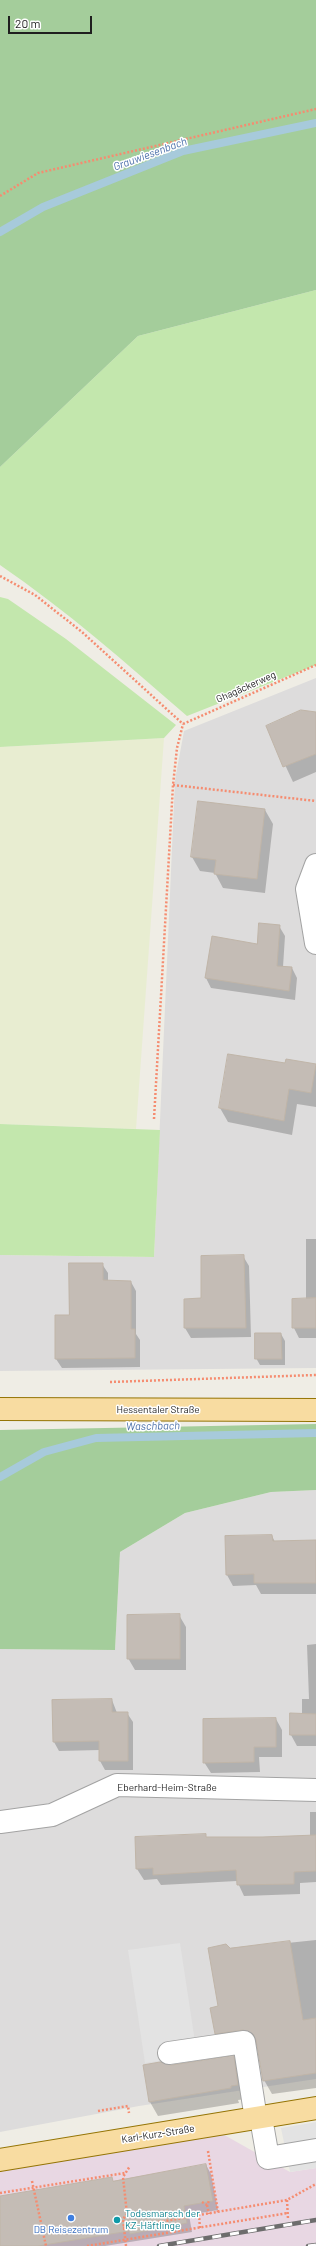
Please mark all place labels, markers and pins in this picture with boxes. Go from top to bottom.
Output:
place label: Todesmarsch der KZ-Häftlinge [125,2208,200,2232]
marker: DB Reisezentrum [66,2213,76,2223]
marker: Todesmarsch der KZ-Häftlinge [112,2215,122,2225]
place label: DB Reisezentrum [34,2224,108,2236]

